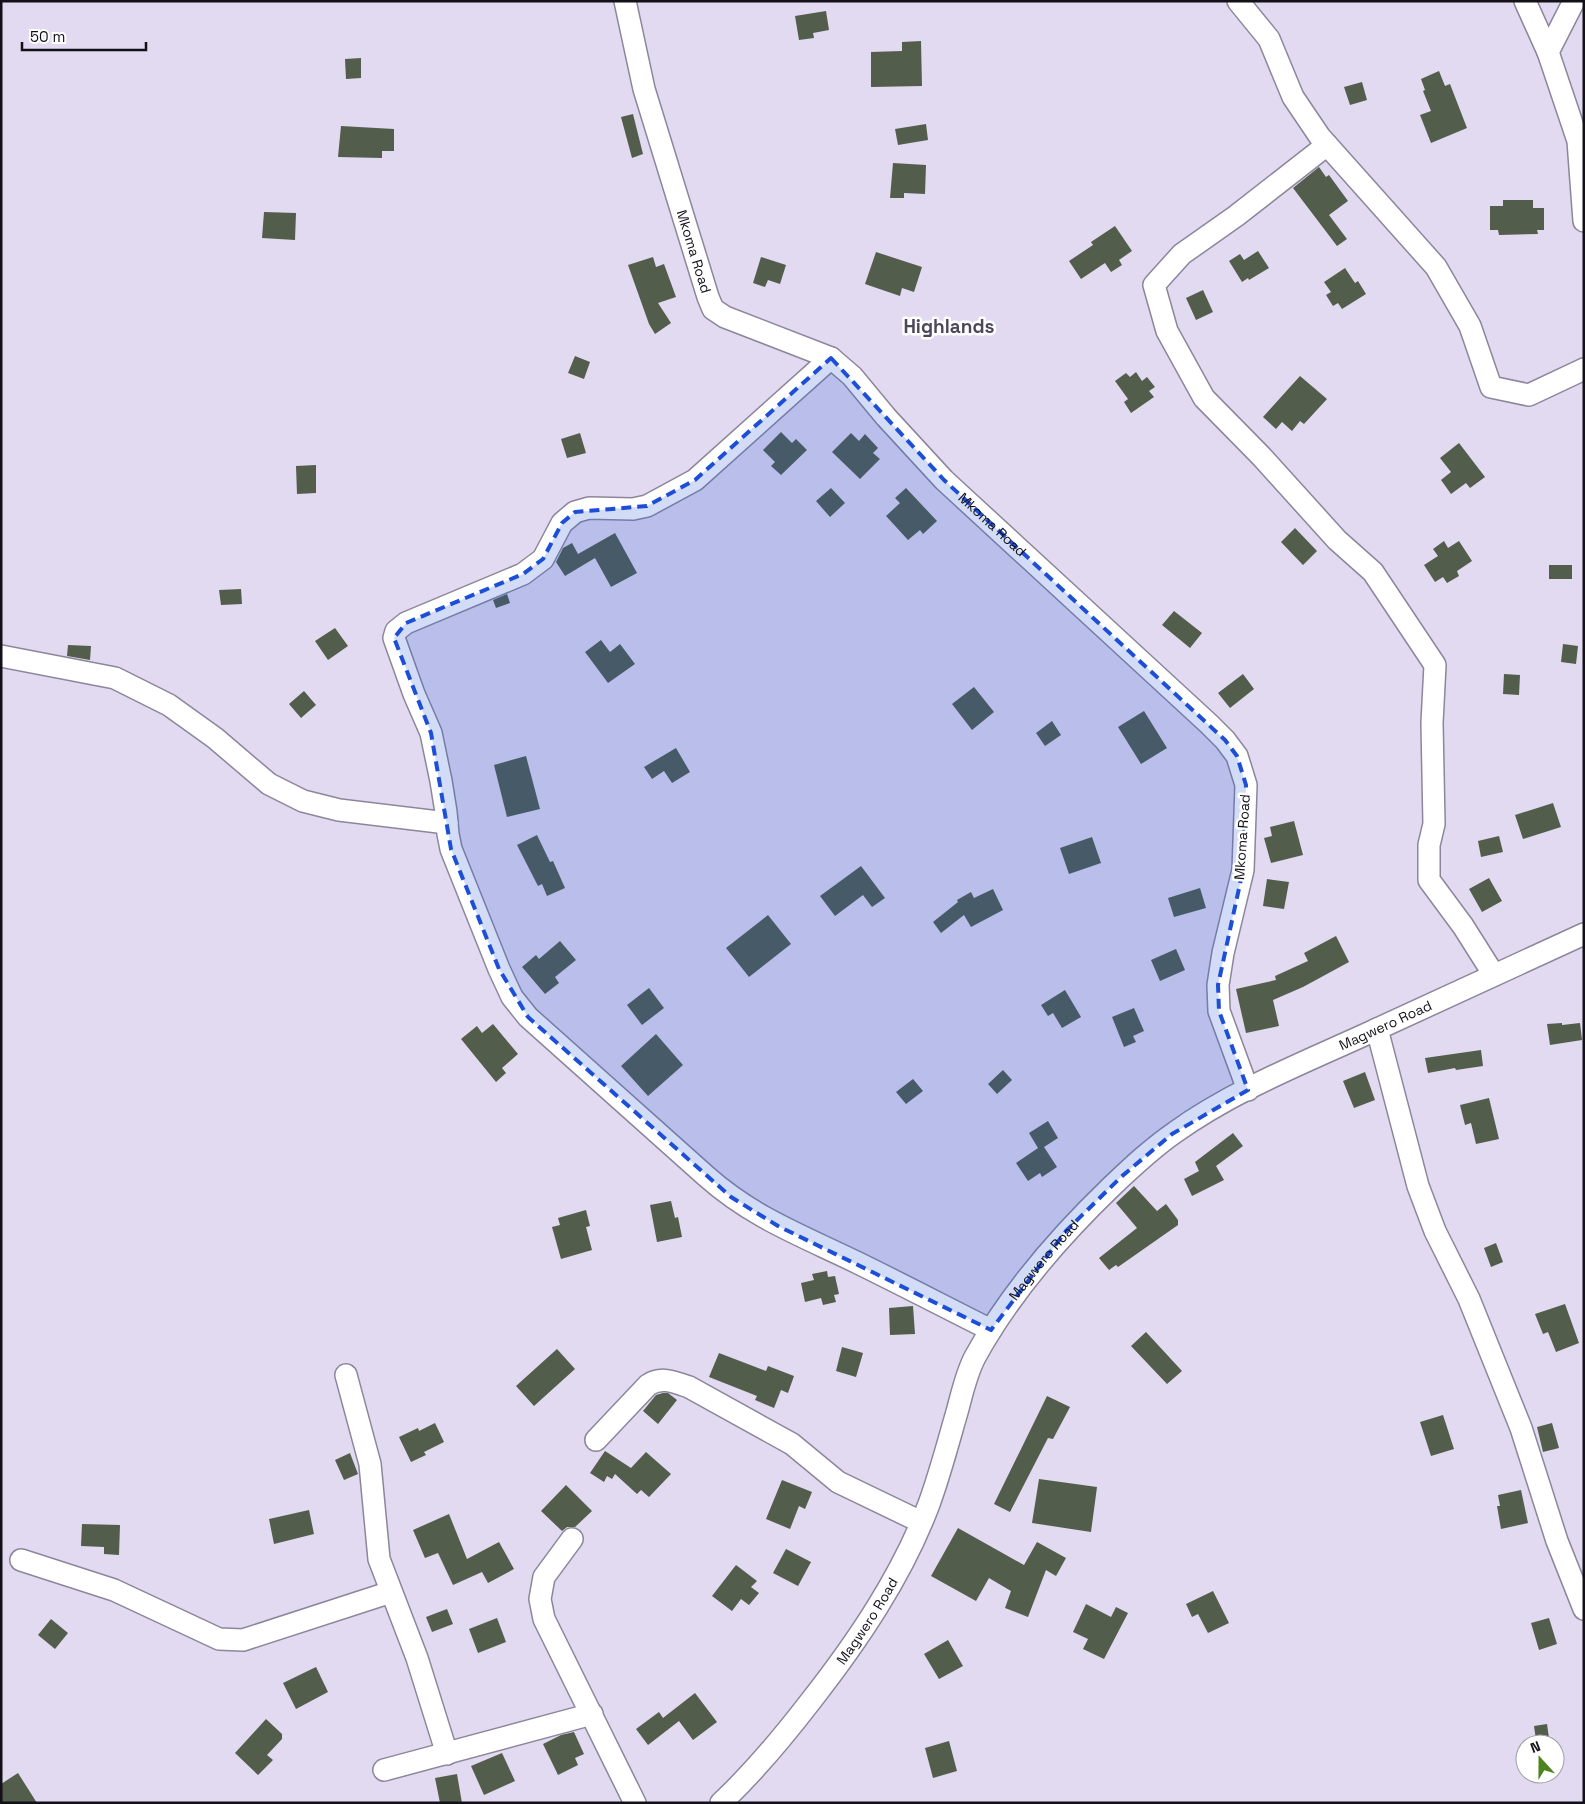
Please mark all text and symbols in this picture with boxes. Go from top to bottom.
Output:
scale bar [22,20,146,52]
text: 50 m [30,27,65,46]
street label: Mkoma Road [673,208,715,295]
district label: Highlands [903,314,995,339]
street label: Mkoma Road [955,489,1030,560]
street label: Mkoma Road [1230,793,1254,881]
street label: Magwero Road [1336,996,1435,1054]
street label: Magwero Road [1005,1216,1083,1304]
street label: Magwero Road [832,1574,902,1668]
north arrow [1515,1734,1565,1784]
text: N [1528,1737,1543,1757]

